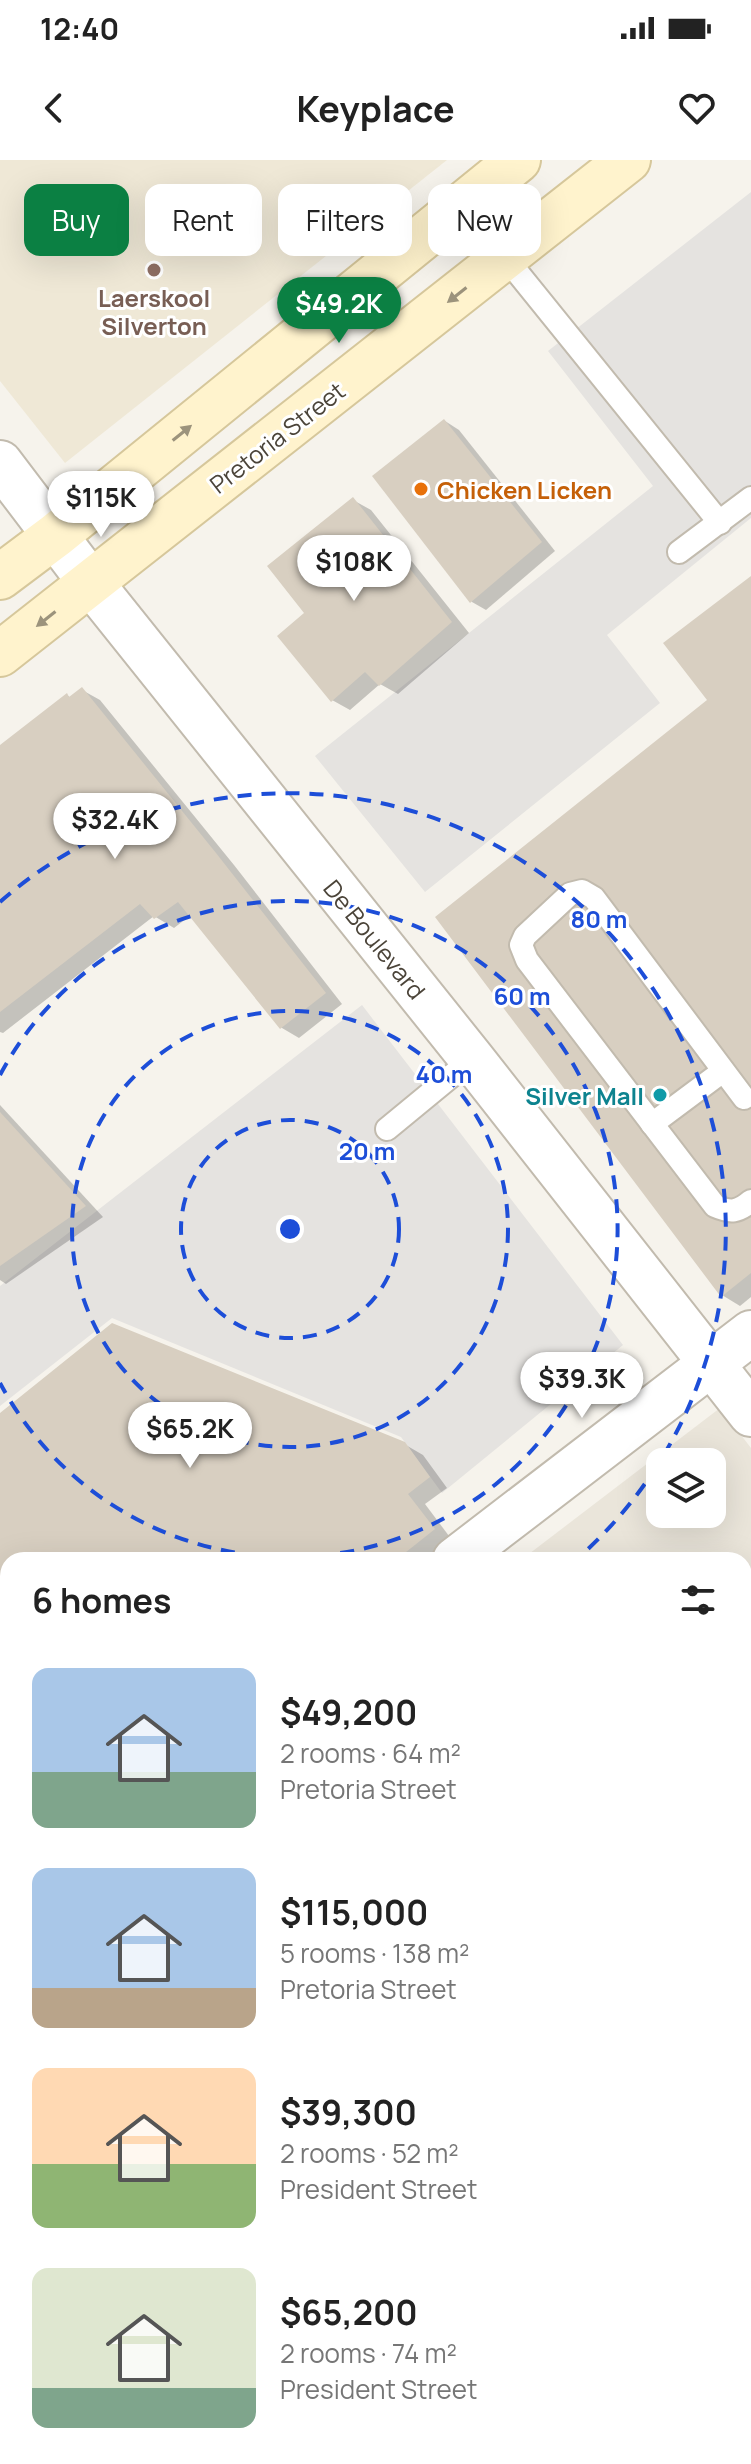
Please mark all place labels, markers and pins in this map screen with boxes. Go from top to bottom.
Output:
marker: Laerskool Silverton [145,261,163,279]
pin: $49.2K [274,277,404,345]
place label: Laerskool Silverton [98,281,210,342]
pin: $115K [45,471,157,539]
place label: Chicken Licken [437,473,612,506]
marker: Chicken Licken [412,480,430,498]
pin: $108K [298,535,410,603]
pin: $32.4K [50,793,180,861]
place label: Silver Mall [525,1079,644,1112]
marker: Silver Mall [651,1086,669,1104]
centre of rings [276,1215,304,1243]
pin: $39.3K [517,1352,647,1420]
pin: $65.2K [125,1402,255,1470]

